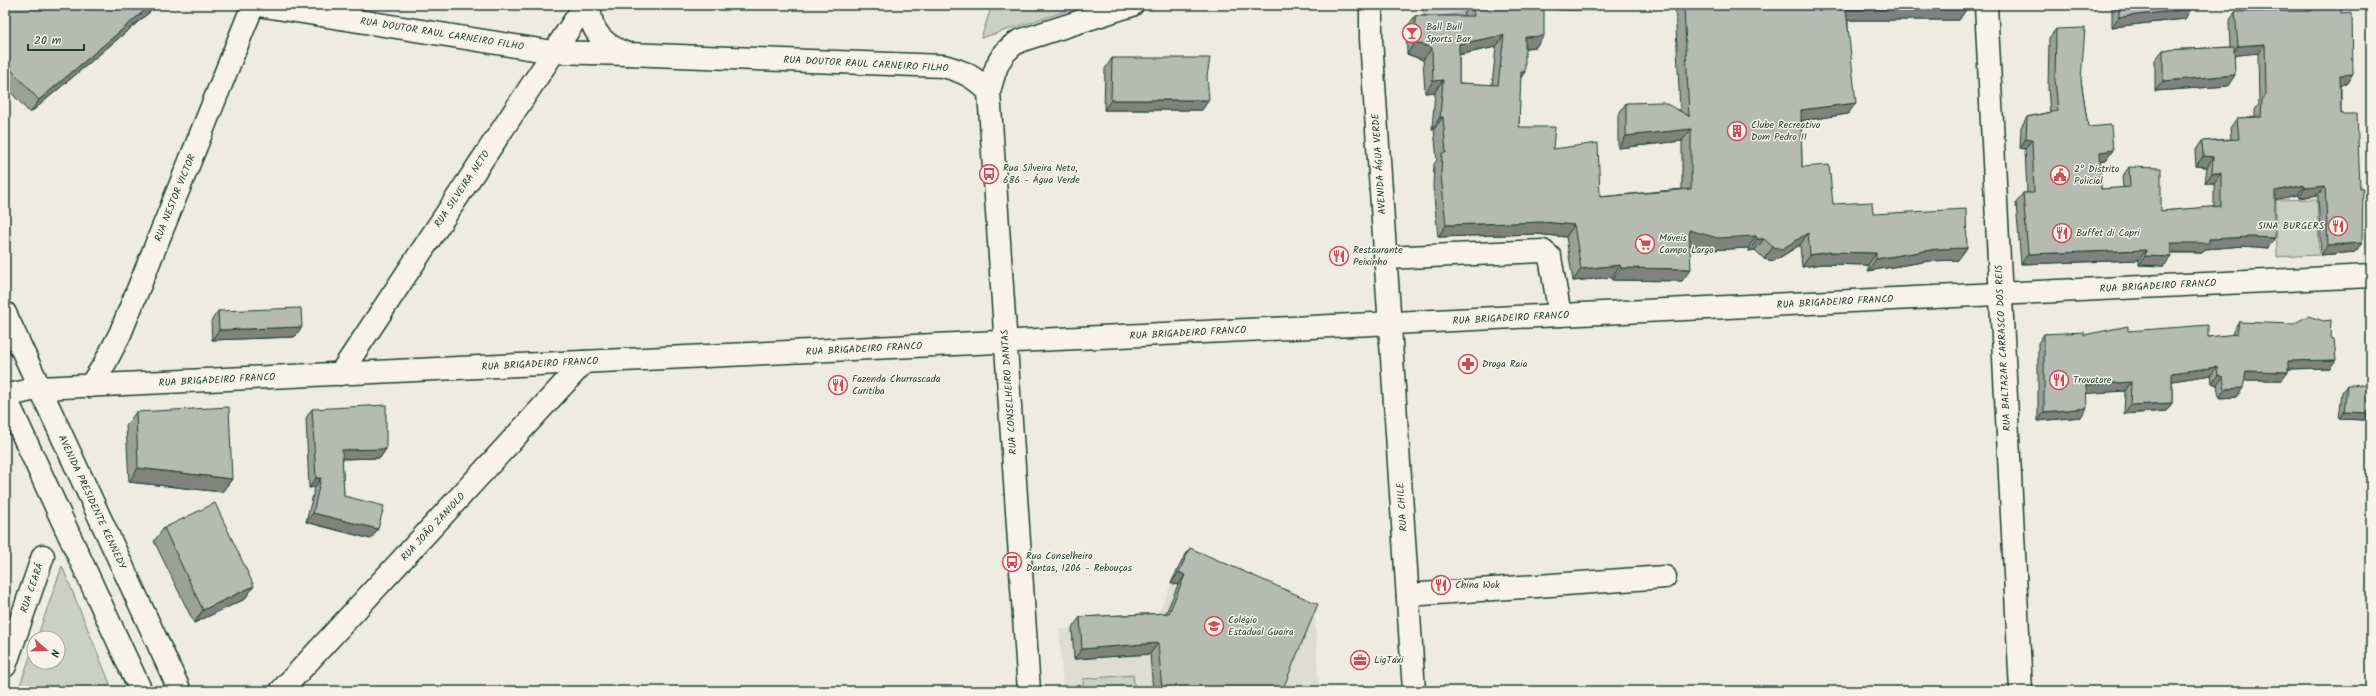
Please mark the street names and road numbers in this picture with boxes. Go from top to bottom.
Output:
street label: RUA DOUTOR RAUL CARNEIRO FILHO [359,13,525,55]
street label: RUA DOUTOR RAUL CARNEIRO FILHO [783,52,949,76]
street label: AVENIDA ÁGUA VERDE [1367,112,1391,215]
street label: RUA SILVEIRA NETO [430,147,494,231]
street label: RUA NESTOR VICTOR [150,152,200,244]
street label: RUA BALTAZAR CARRASCO DOS REIS [1991,264,2015,432]
street label: RUA BRIGADEIRO FRANCO [2099,275,2217,297]
street label: RUA BRIGADEIRO FRANCO [1776,291,1894,313]
street label: RUA BRIGADEIRO FRANCO [1452,307,1570,329]
street label: RUA BRIGADEIRO FRANCO [1129,322,1247,344]
street label: RUA CONSELHEIRO DANTAS [997,328,1021,455]
street label: RUA BRIGADEIRO FRANCO [805,338,923,360]
street label: RUA BRIGADEIRO FRANCO [481,353,599,375]
street label: RUA BRIGADEIRO FRANCO [158,369,276,391]
street label: AVENIDA PRESIDENTE KENNEDY [54,432,131,573]
street label: RUA CHILE [1392,481,1412,532]
street label: RUA JOÃO ZANIOLO [397,489,469,565]
street label: RUA CEARÁ [16,561,48,615]

